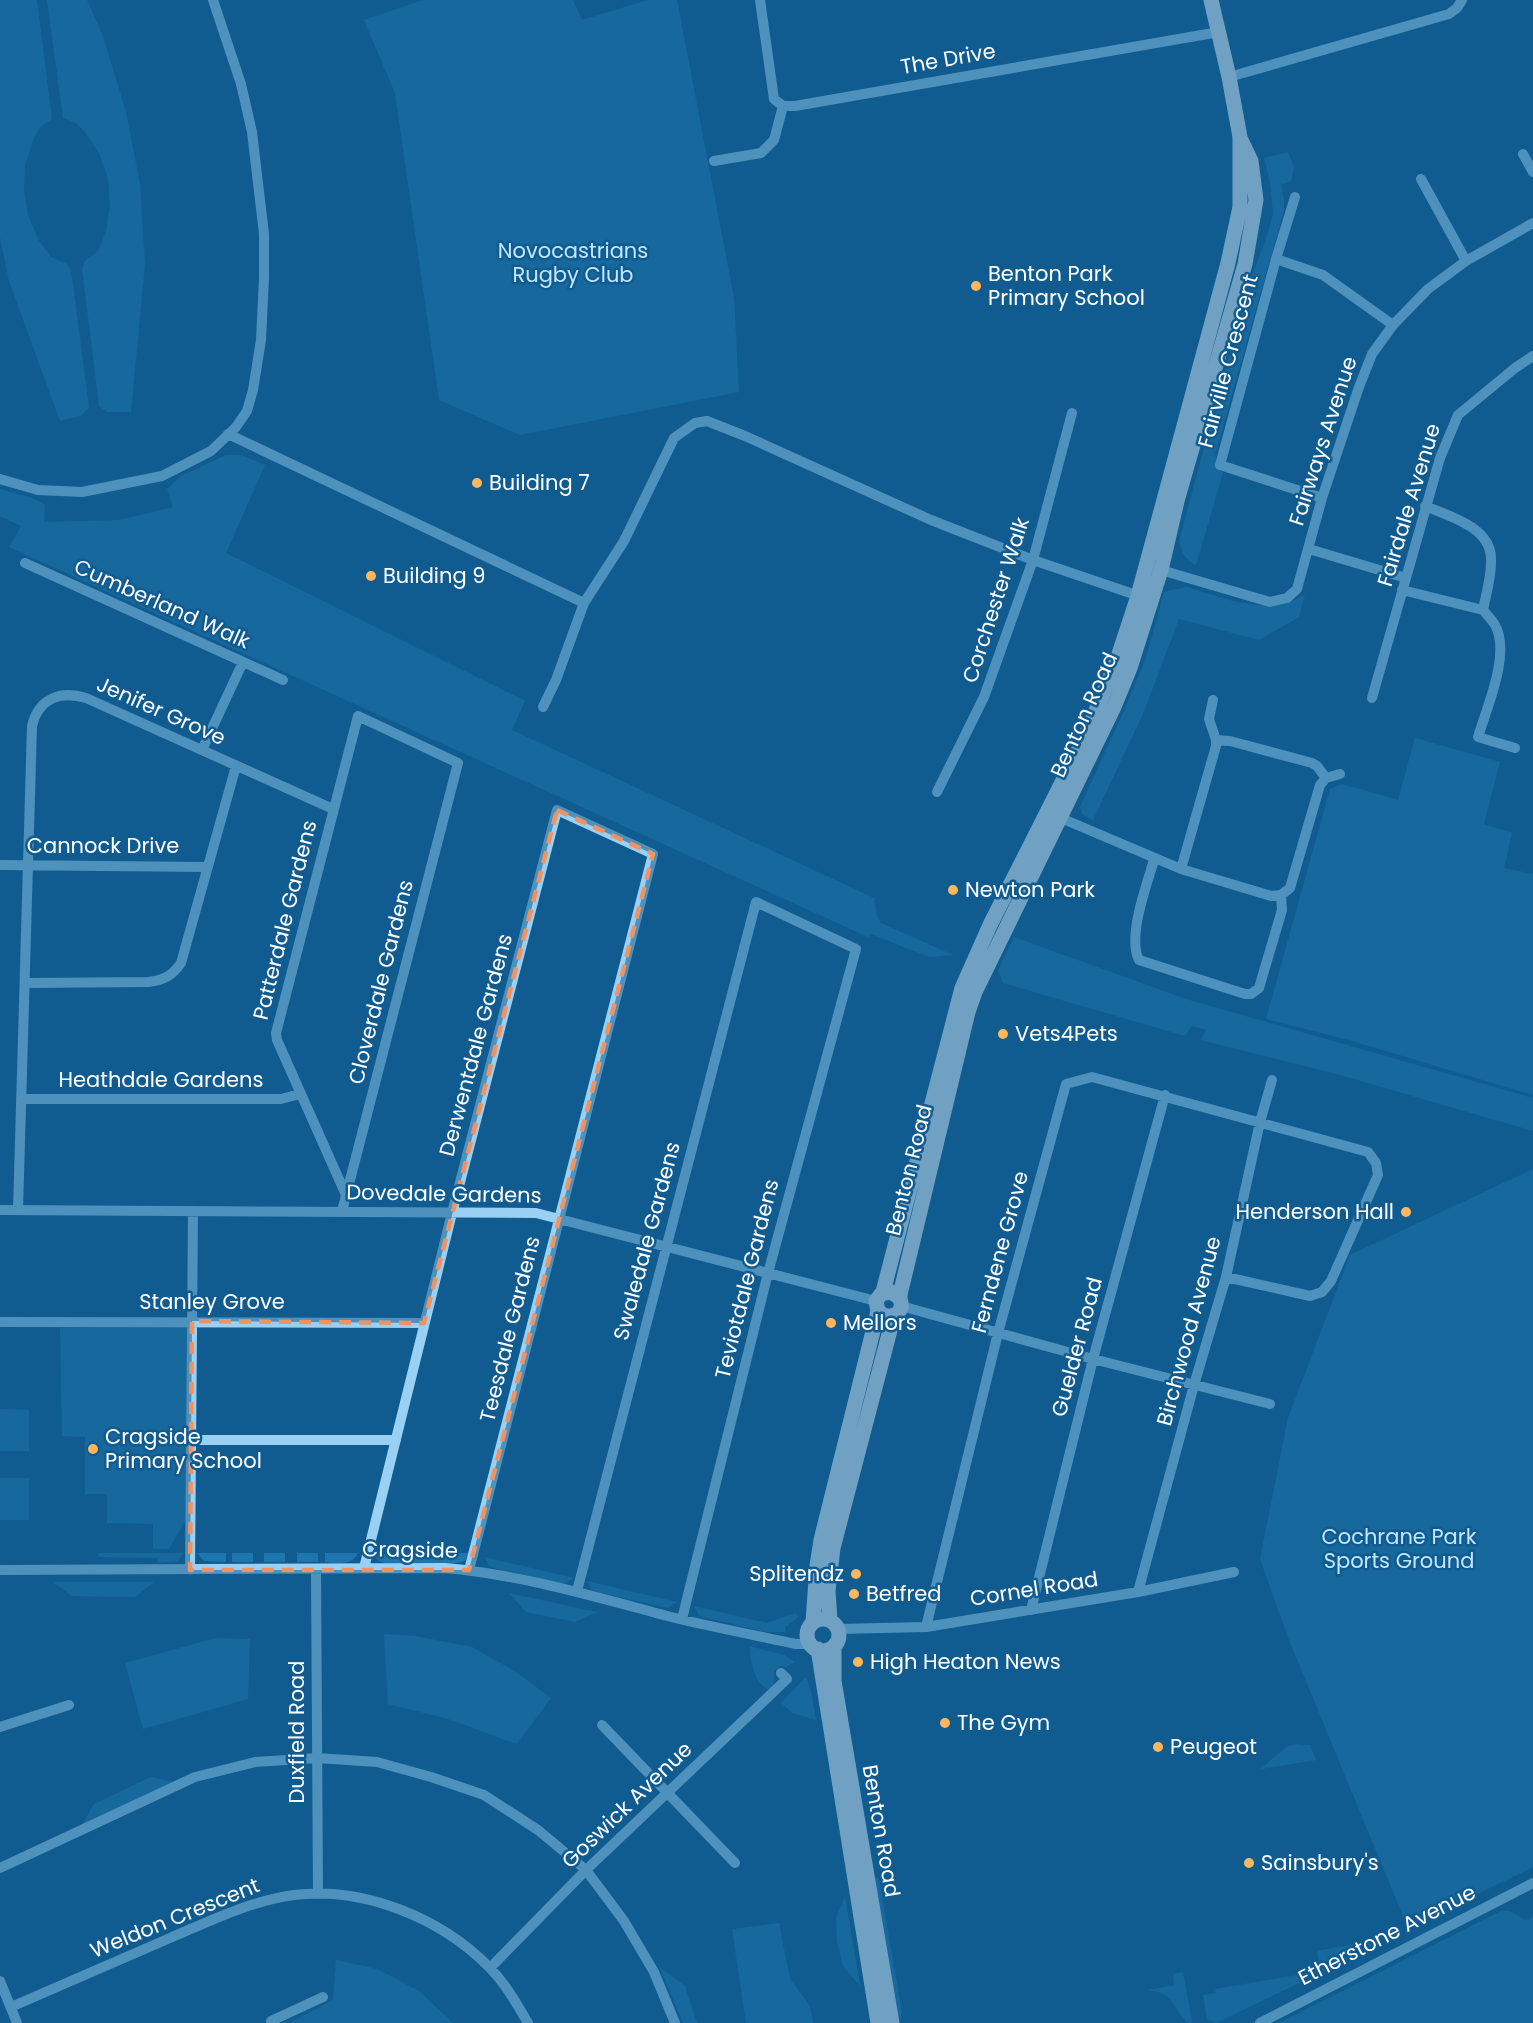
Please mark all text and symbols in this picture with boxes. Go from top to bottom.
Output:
street label: The Drive [898,36,998,81]
park label: Novocastrians Rugby Club [498,236,648,289]
place label: Benton Park Primary School [988,259,1145,312]
street label: Fairville Crescent [1190,271,1265,451]
marker: Benton Park Primary School [969,279,983,293]
street label: Fairways Avenue [1281,352,1364,529]
street label: Fairdale Avenue [1370,420,1447,590]
place label: Building 7 [489,468,590,497]
marker: Building 7 [470,476,484,490]
street label: Corchester Walk [955,513,1036,686]
street label: Cumberland Walk [70,552,255,655]
place label: Building 9 [383,561,485,590]
marker: Building 9 [364,569,378,583]
street label: Benton Road [1043,648,1124,782]
street label: Jenifer Grove [92,669,230,752]
street label: Patterdale Gardens [246,817,323,1023]
street label: Cannock Drive [27,831,179,860]
place label: Newton Park [965,875,1095,904]
street label: Cloverdale Gardens [341,877,420,1087]
marker: Newton Park [946,883,960,897]
street label: Derwentdale Gardens [432,930,519,1159]
place label: Vets4Pets [1015,1019,1118,1048]
marker: Vets4Pets [996,1027,1010,1041]
street label: Heathdale Gardens [58,1065,264,1094]
street label: Benton Road [878,1101,939,1238]
street label: Swaledale Gardens [606,1139,687,1343]
street label: Ferndene Grove [964,1168,1035,1336]
street label: Teviotdale Gardens [708,1176,785,1382]
street label: Dovedale Gardens [346,1177,542,1210]
place label: Henderson Hall [1235,1197,1394,1226]
marker: Henderson Hall [1399,1205,1413,1219]
street label: Teesdale Gardens [472,1233,547,1425]
street label: Birchwood Avenue [1149,1233,1228,1429]
street label: Guelder Road [1044,1274,1109,1420]
street label: Stanley Grove [139,1287,285,1316]
place label: Mellors [843,1308,917,1337]
marker: Mellors [824,1316,838,1330]
place label: Cragside Primary School [105,1422,262,1475]
marker: Cragside Primary School [86,1442,100,1456]
park label: Cochrane Park Sports Ground [1322,1522,1477,1575]
street label: Cragside [362,1534,458,1565]
place label: Splitendz [749,1559,844,1588]
street label: Cornel Road [968,1564,1100,1613]
marker: Splitendz [849,1567,863,1581]
place label: Betfred [866,1579,942,1608]
marker: Betfred [847,1587,861,1601]
place label: High Heaton News [870,1647,1061,1676]
marker: High Heaton News [851,1655,865,1669]
street label: Duxfield Road [282,1660,311,1804]
place label: The Gym [957,1708,1050,1737]
marker: The Gym [938,1716,952,1730]
place label: Peugeot [1170,1732,1257,1761]
street label: Goswick Avenue [555,1735,698,1875]
marker: Peugeot [1151,1740,1165,1754]
street label: Benton Road [856,1762,907,1899]
place label: Sainsbury's [1261,1848,1379,1877]
marker: Sainsbury's [1242,1856,1256,1870]
street label: Weldon Crescent [86,1870,264,1965]
street label: Etherstone Avenue [1293,1877,1481,1992]

